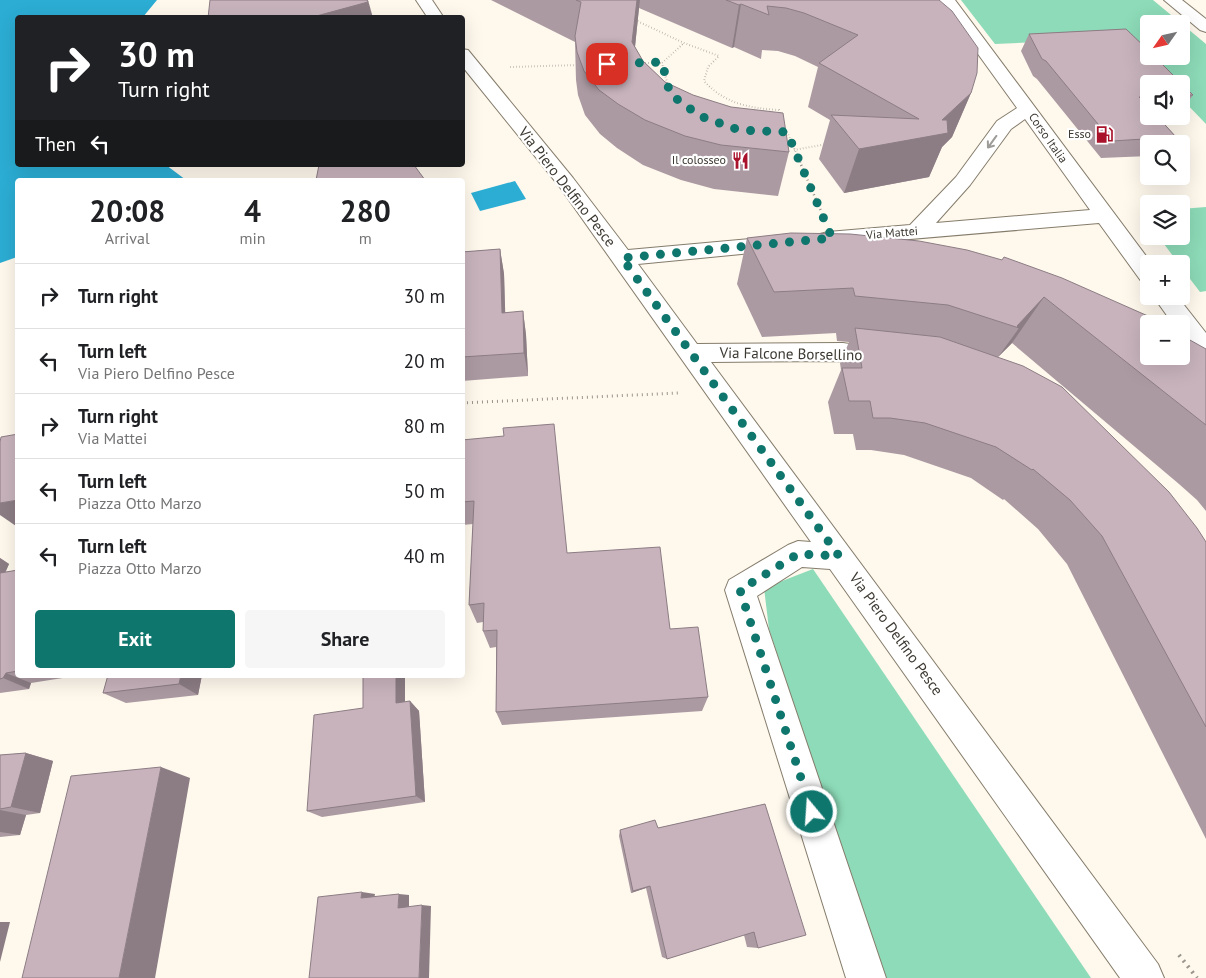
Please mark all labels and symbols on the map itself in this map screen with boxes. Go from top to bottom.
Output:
north arrow [1140,15,1190,65]
pin [586,43,628,85]
street label: Corso Italia [1026,110,1071,166]
street label: Via Piero Delfino Pesce [514,122,620,251]
fuel station icon: Esso [1095,124,1115,144]
place label: Esso [1068,126,1091,141]
one-way arrow [987,134,997,148]
restaurant icon: Il colosseo [730,150,750,170]
place label: Il colosseo [672,152,726,167]
street label: Via Mattei [864,223,918,242]
street label: Via Falcone Borsellino [718,343,863,364]
street label: Via Piero Delfino Pesce [845,568,947,699]
position arrow [785,785,837,837]

